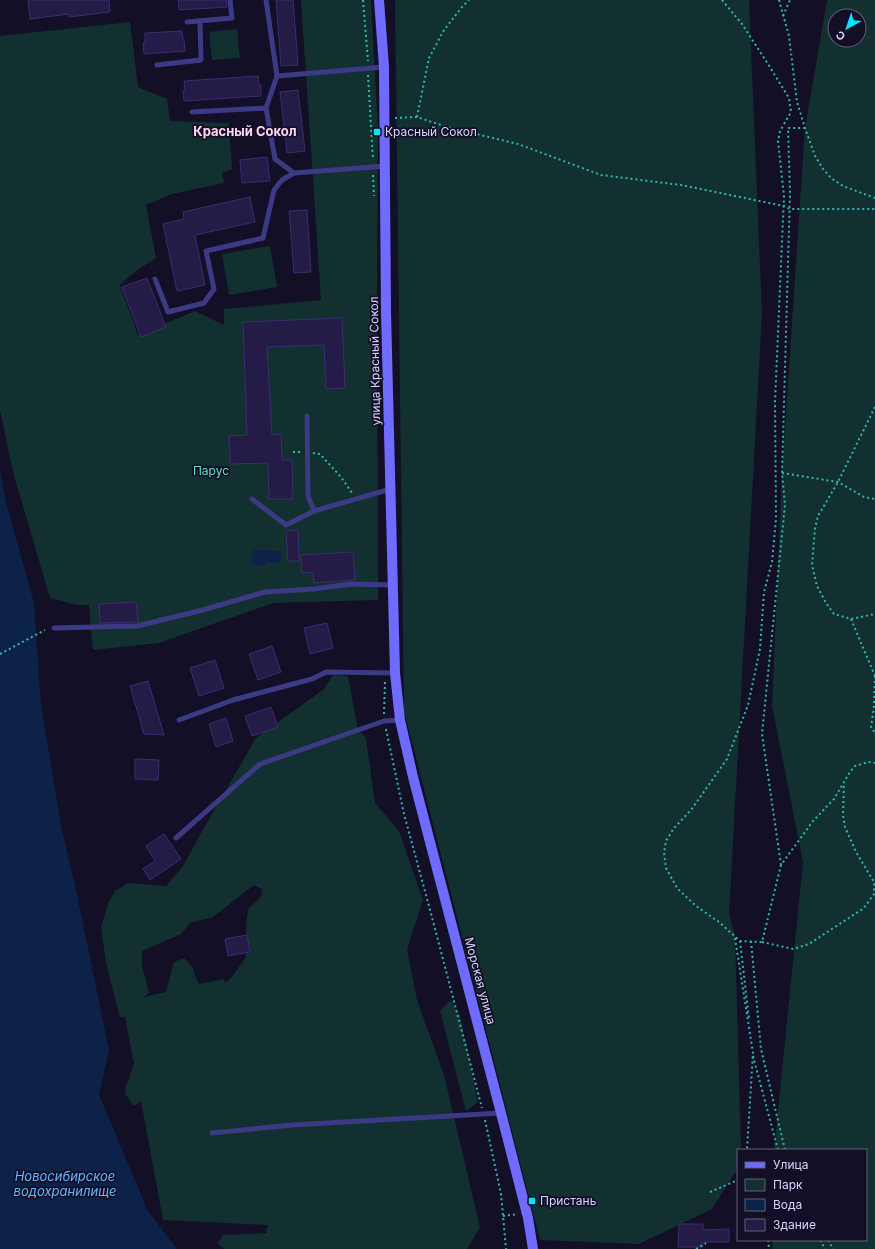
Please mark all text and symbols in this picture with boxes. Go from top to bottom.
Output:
north arrow [827,8,867,48]
text: С [833,28,848,44]
district label: Красный Сокол [193,123,297,139]
place label: Красный Сокол [385,124,477,139]
marker: Красный Сокол [372,127,382,137]
street label: улица Красный Сокол [366,296,383,426]
park label: Парус [193,463,229,478]
street label: Морская улица [462,936,499,1026]
legend [737,1149,867,1241]
text: Улица [773,1157,808,1172]
water label: Новосибирское водохранилище [14,1168,116,1199]
text: Парк [773,1177,803,1192]
place label: Пристань [540,1193,597,1208]
marker: Пристань [527,1196,537,1206]
text: Вода [773,1197,802,1212]
text: Здание [773,1217,816,1232]

